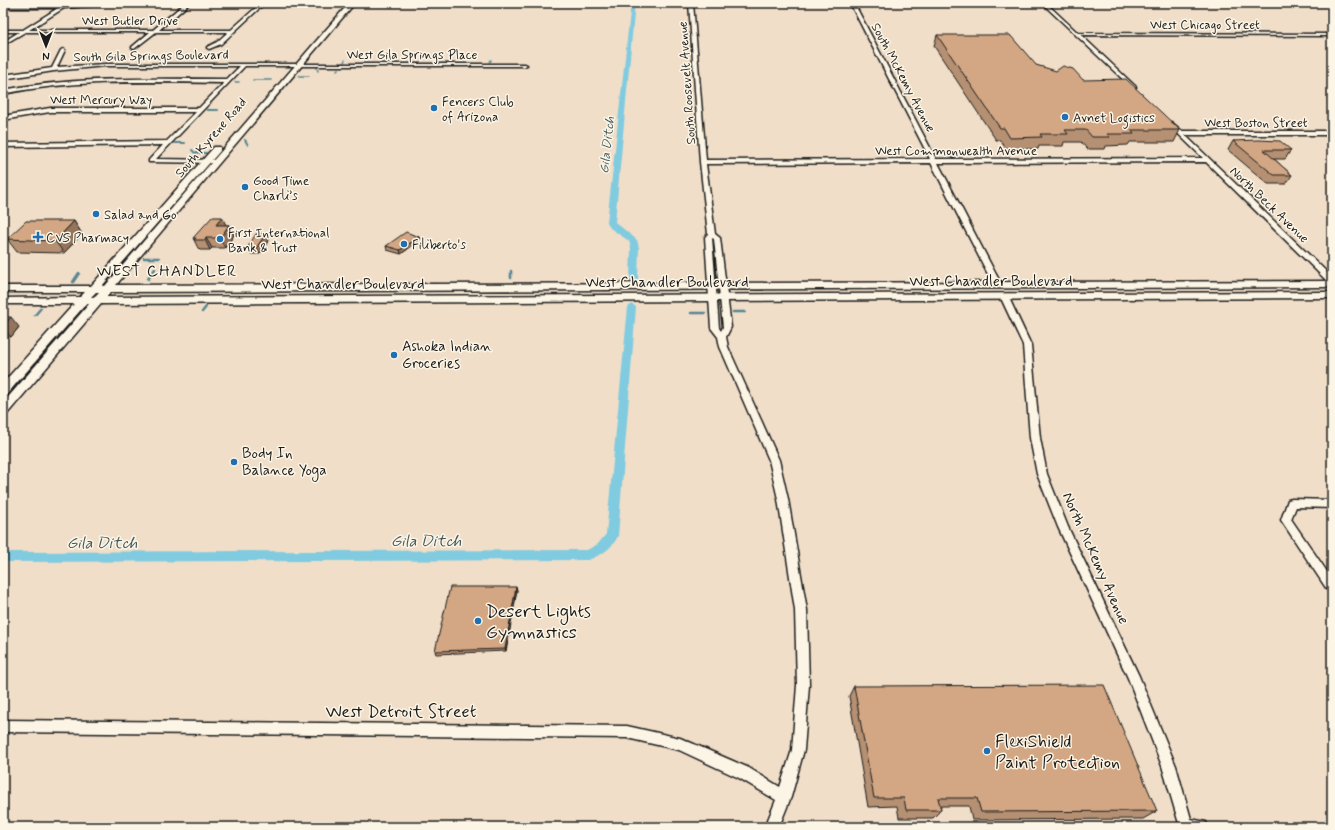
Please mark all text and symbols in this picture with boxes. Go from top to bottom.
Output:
street label: West Butler Drive [82,13,178,30]
street label: West Chicago Street [1150,17,1260,34]
street label: South McKemy Avenue [867,20,939,136]
street label: South Roosevelt Avenue [675,21,700,145]
north arrow [26,26,66,66]
street label: South Gila Springs Boulevard [73,47,229,66]
street label: West Gila Springs Place [347,47,478,64]
text: N [42,48,50,62]
street label: West Mercury Way [50,92,152,109]
street label: South Kyrene Road [172,94,251,182]
place label: Fencers Club of Arizona [442,94,514,126]
marker: Fencers Club of Arizona [429,103,439,113]
place label: Avnet Logistics [1073,110,1155,129]
marker: Avnet Logistics [1060,112,1070,122]
water label: Gila Ditch [596,115,619,175]
street label: West Boston Street [1204,115,1308,132]
street label: West Commonwealth Avenue [875,143,1037,160]
street label: North Beck Avenue [1226,163,1312,247]
place label: Good Time Charli’s [253,173,309,205]
marker: Good Time Charli’s [240,182,250,192]
place label: Salad and Go [104,207,177,224]
marker: Salad and Go [91,209,101,219]
place label: First International Bank & Trust [228,225,329,257]
place label: CVS Pharmacy [46,230,129,247]
marker: CVS Pharmacy [33,232,43,242]
marker: First International Bank & Trust [215,234,225,244]
place label: Filiberto's [412,237,466,254]
marker: Filiberto's [399,239,409,249]
district label: WEST CHANDLER [97,261,237,282]
street label: West Chandler Boulevard [909,272,1073,292]
street label: West Chandler Boulevard [585,273,749,293]
street label: West Chandler Boulevard [261,275,425,295]
place label: Ashoka Indian Groceries [402,337,492,374]
marker: Ashoka Indian Groceries [389,350,399,360]
place label: Body In Balance Yoga [242,444,327,482]
marker: Body In Balance Yoga [229,457,239,467]
street label: North McKemy Avenue [1057,489,1133,628]
water label: Gila Ditch [391,531,462,552]
water label: Gila Ditch [67,533,138,554]
place label: Desert Lights Gymnastics [486,600,591,645]
marker: Desert Lights Gymnastics [473,616,483,626]
street label: West Detroit Street [326,700,477,724]
place label: FlexiShield Paint Protection [995,730,1120,775]
marker: FlexiShield Paint Protection [982,746,992,756]

